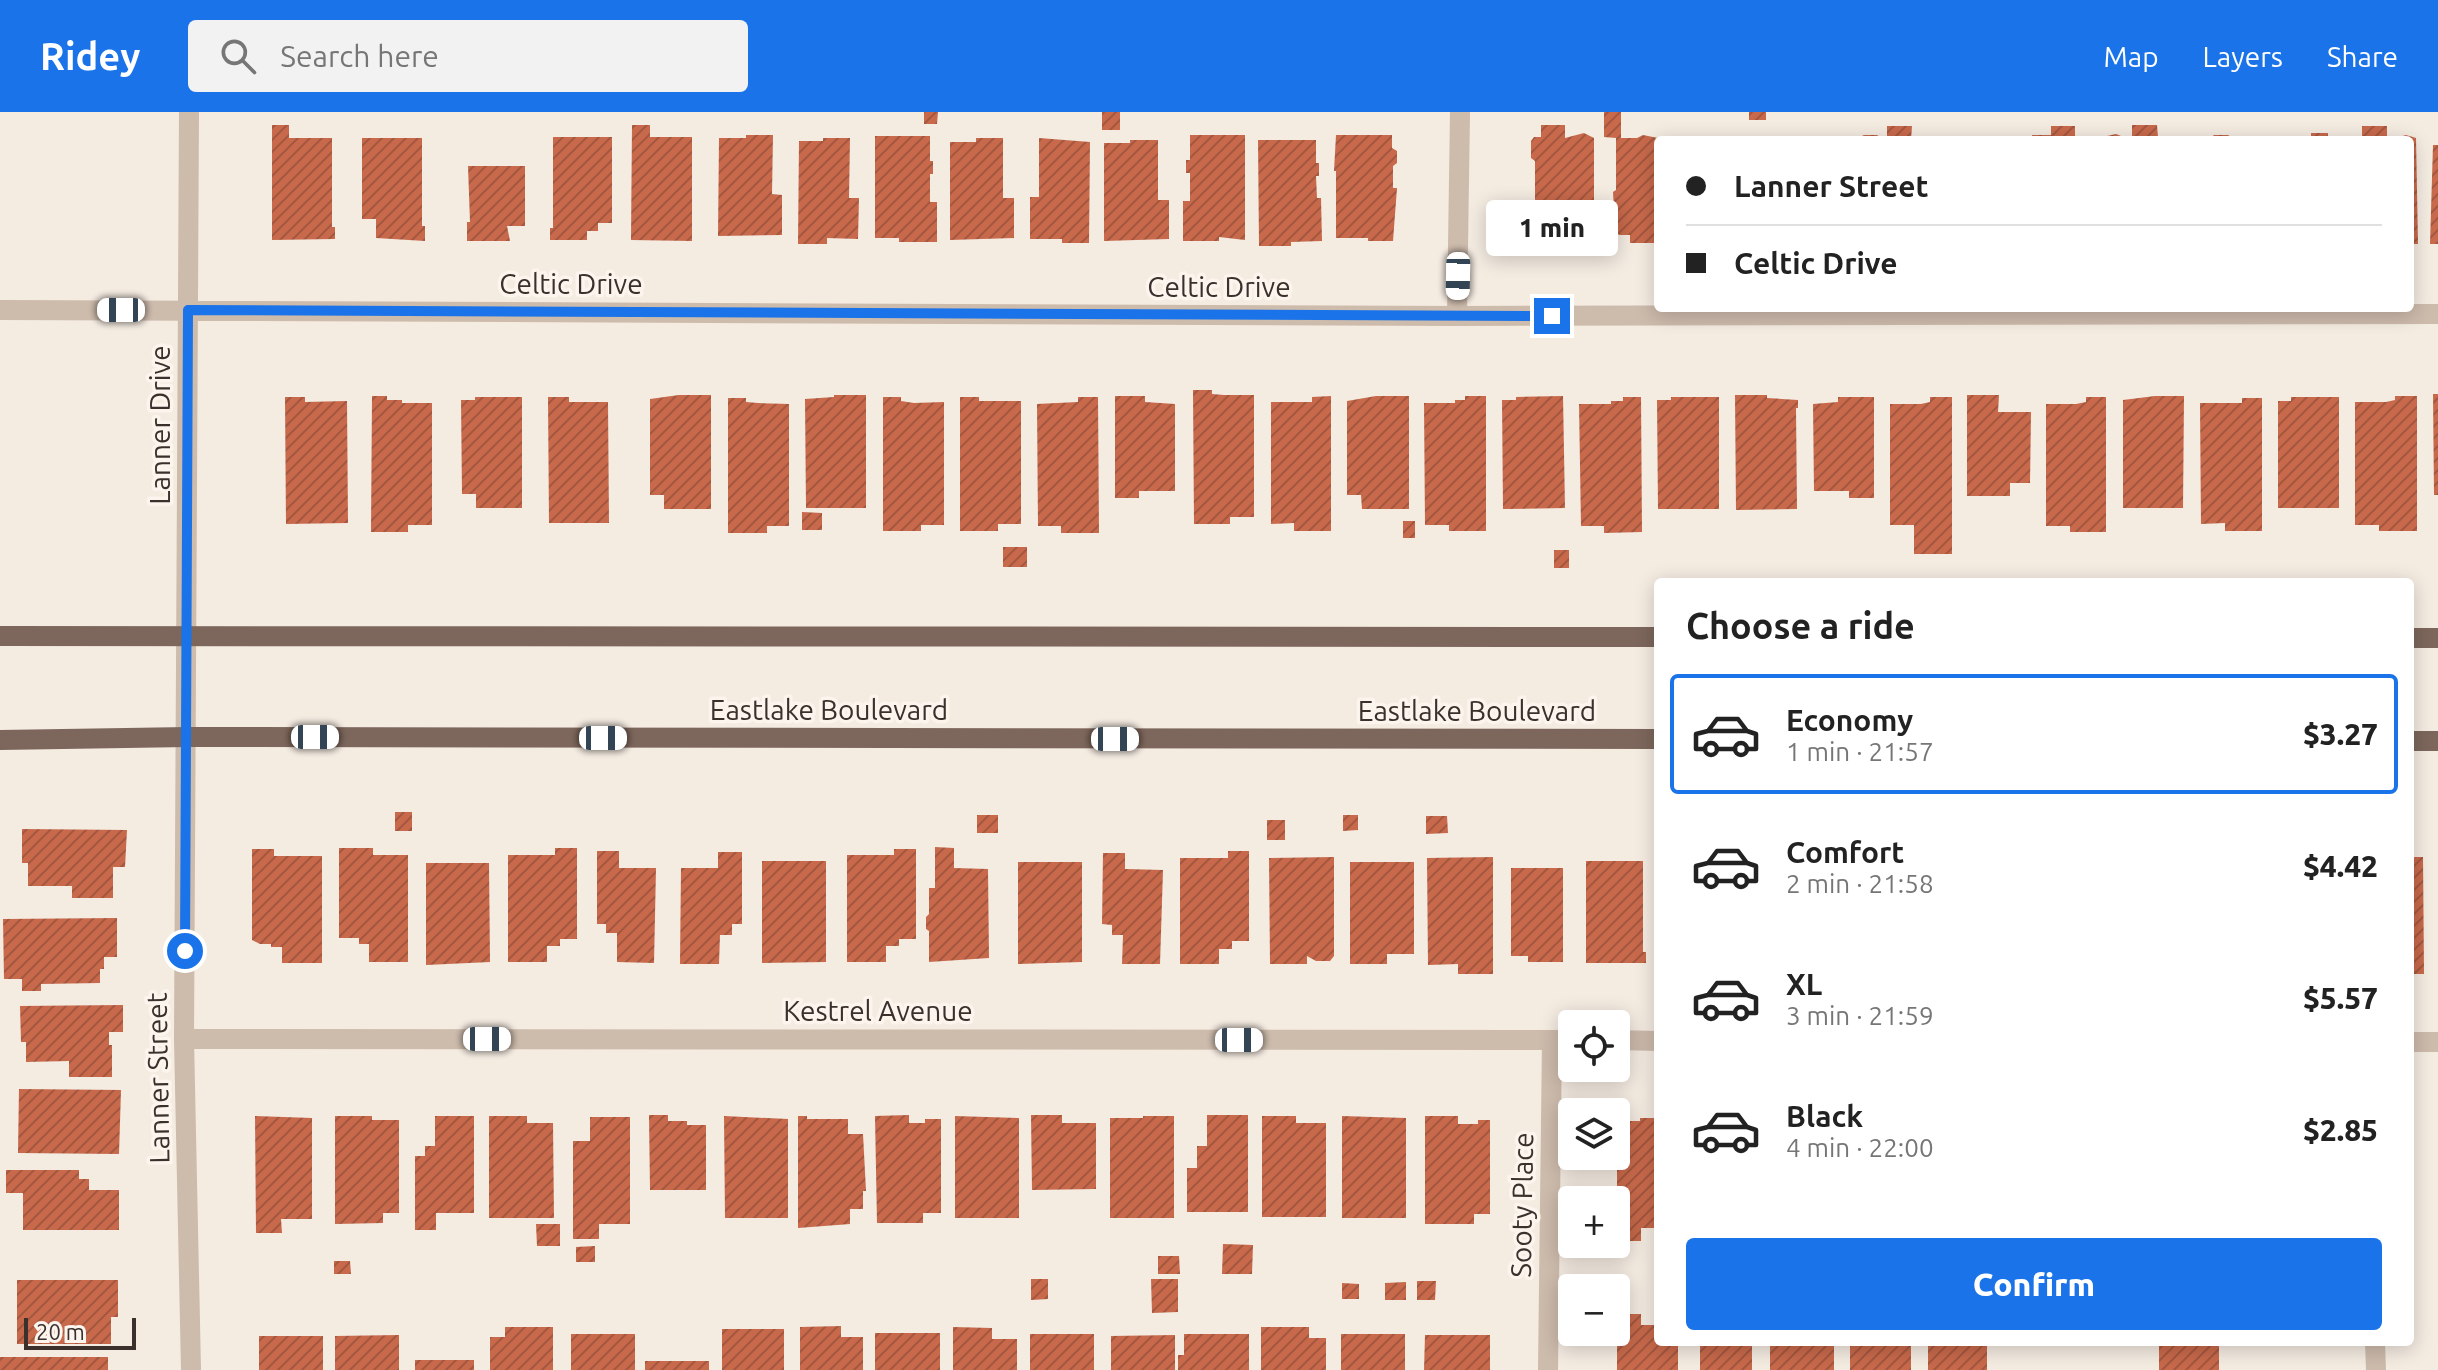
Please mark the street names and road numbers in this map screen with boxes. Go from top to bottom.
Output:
street label: Celtic Drive [499,268,643,299]
street label: Celtic Drive [1147,271,1291,302]
street label: Lanner Drive [144,345,175,505]
street label: Eastlake Boulevard [710,694,948,725]
street label: Eastlake Boulevard [1358,695,1596,726]
street label: Lanner Street [141,992,174,1164]
street label: Kestrel Avenue [783,995,973,1026]
street label: Sooty Place [1505,1132,1538,1278]

